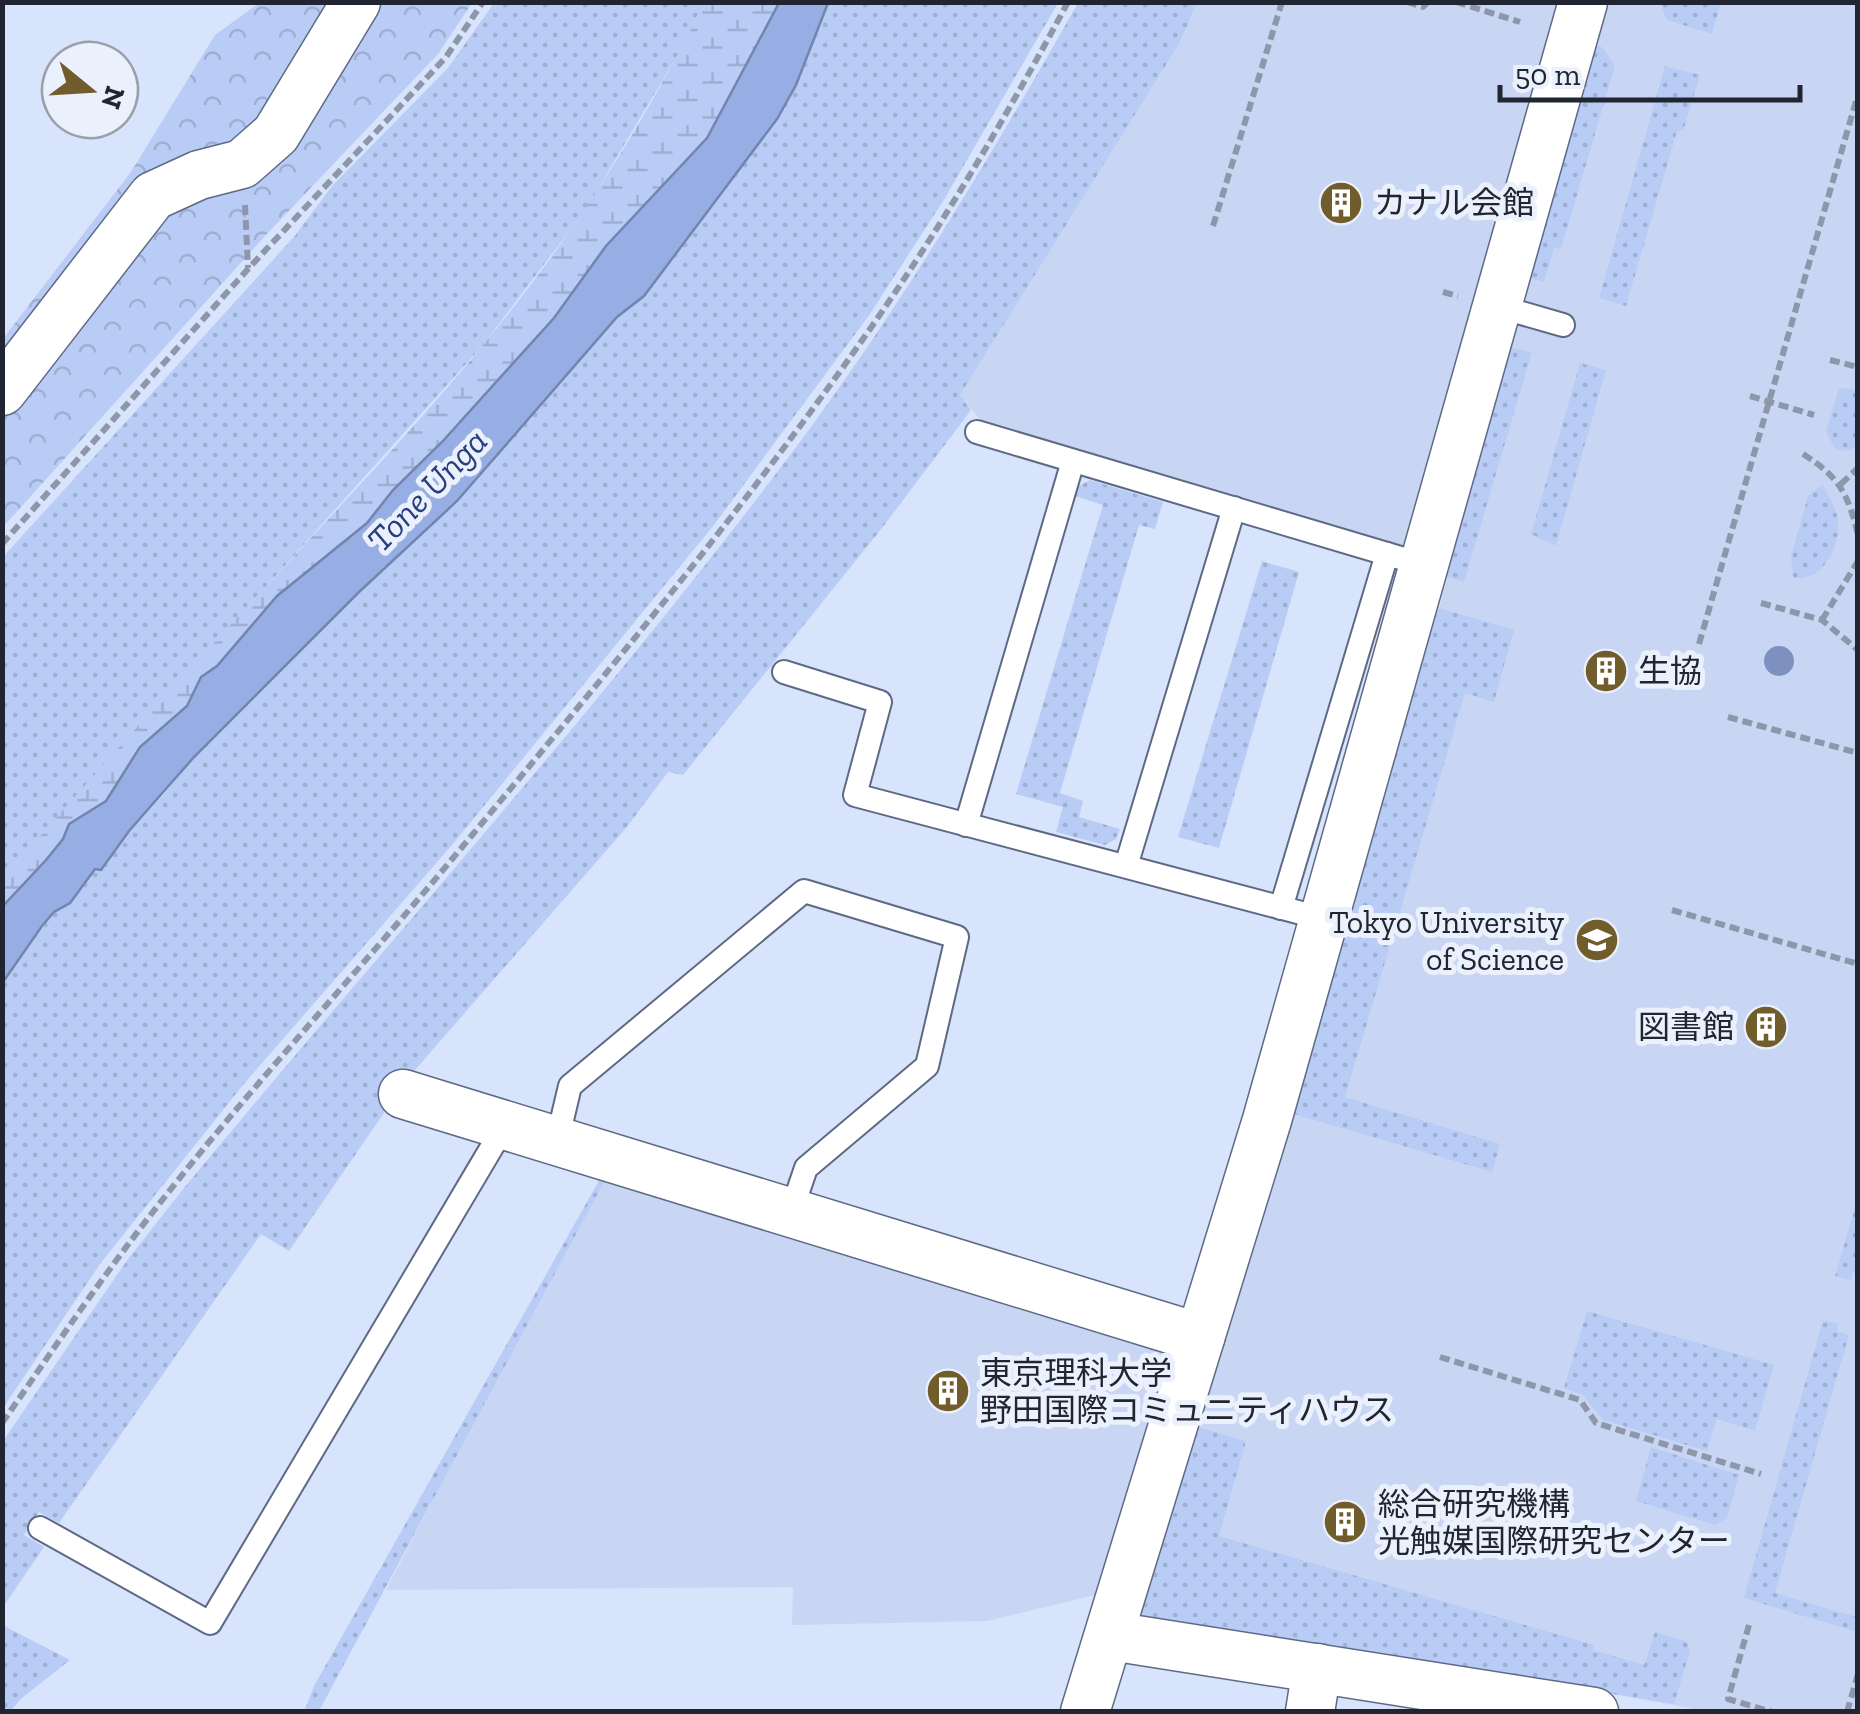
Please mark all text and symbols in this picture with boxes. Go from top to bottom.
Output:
north arrow [40,40,140,140]
scale bar [1500,40,1800,102]
text: 50 m [1515,57,1580,93]
text: N [94,82,132,113]
building icon: カナル会館 [1318,180,1364,226]
place label: カナル会館 [1374,184,1534,222]
water label: Tone Unga [358,420,496,560]
building icon: 生協 [1583,648,1629,694]
place label: 生協 [1638,652,1702,690]
place label: Tokyo University of Science [1329,903,1565,978]
school or university icon: Tokyo University of Science [1574,917,1620,963]
building icon: 図書館 [1743,1004,1789,1050]
place label: 図書館 [1638,1008,1734,1046]
place label: 東京理科大学 野田国際コミュニティハウス [980,1354,1394,1429]
building icon: 東京理科大学 野田国際コミュニティハウス [925,1368,971,1414]
place label: 総合研究機構 光触媒国際研究センター [1378,1485,1730,1560]
building icon: 総合研究機構 光触媒国際研究センター [1322,1499,1368,1545]

